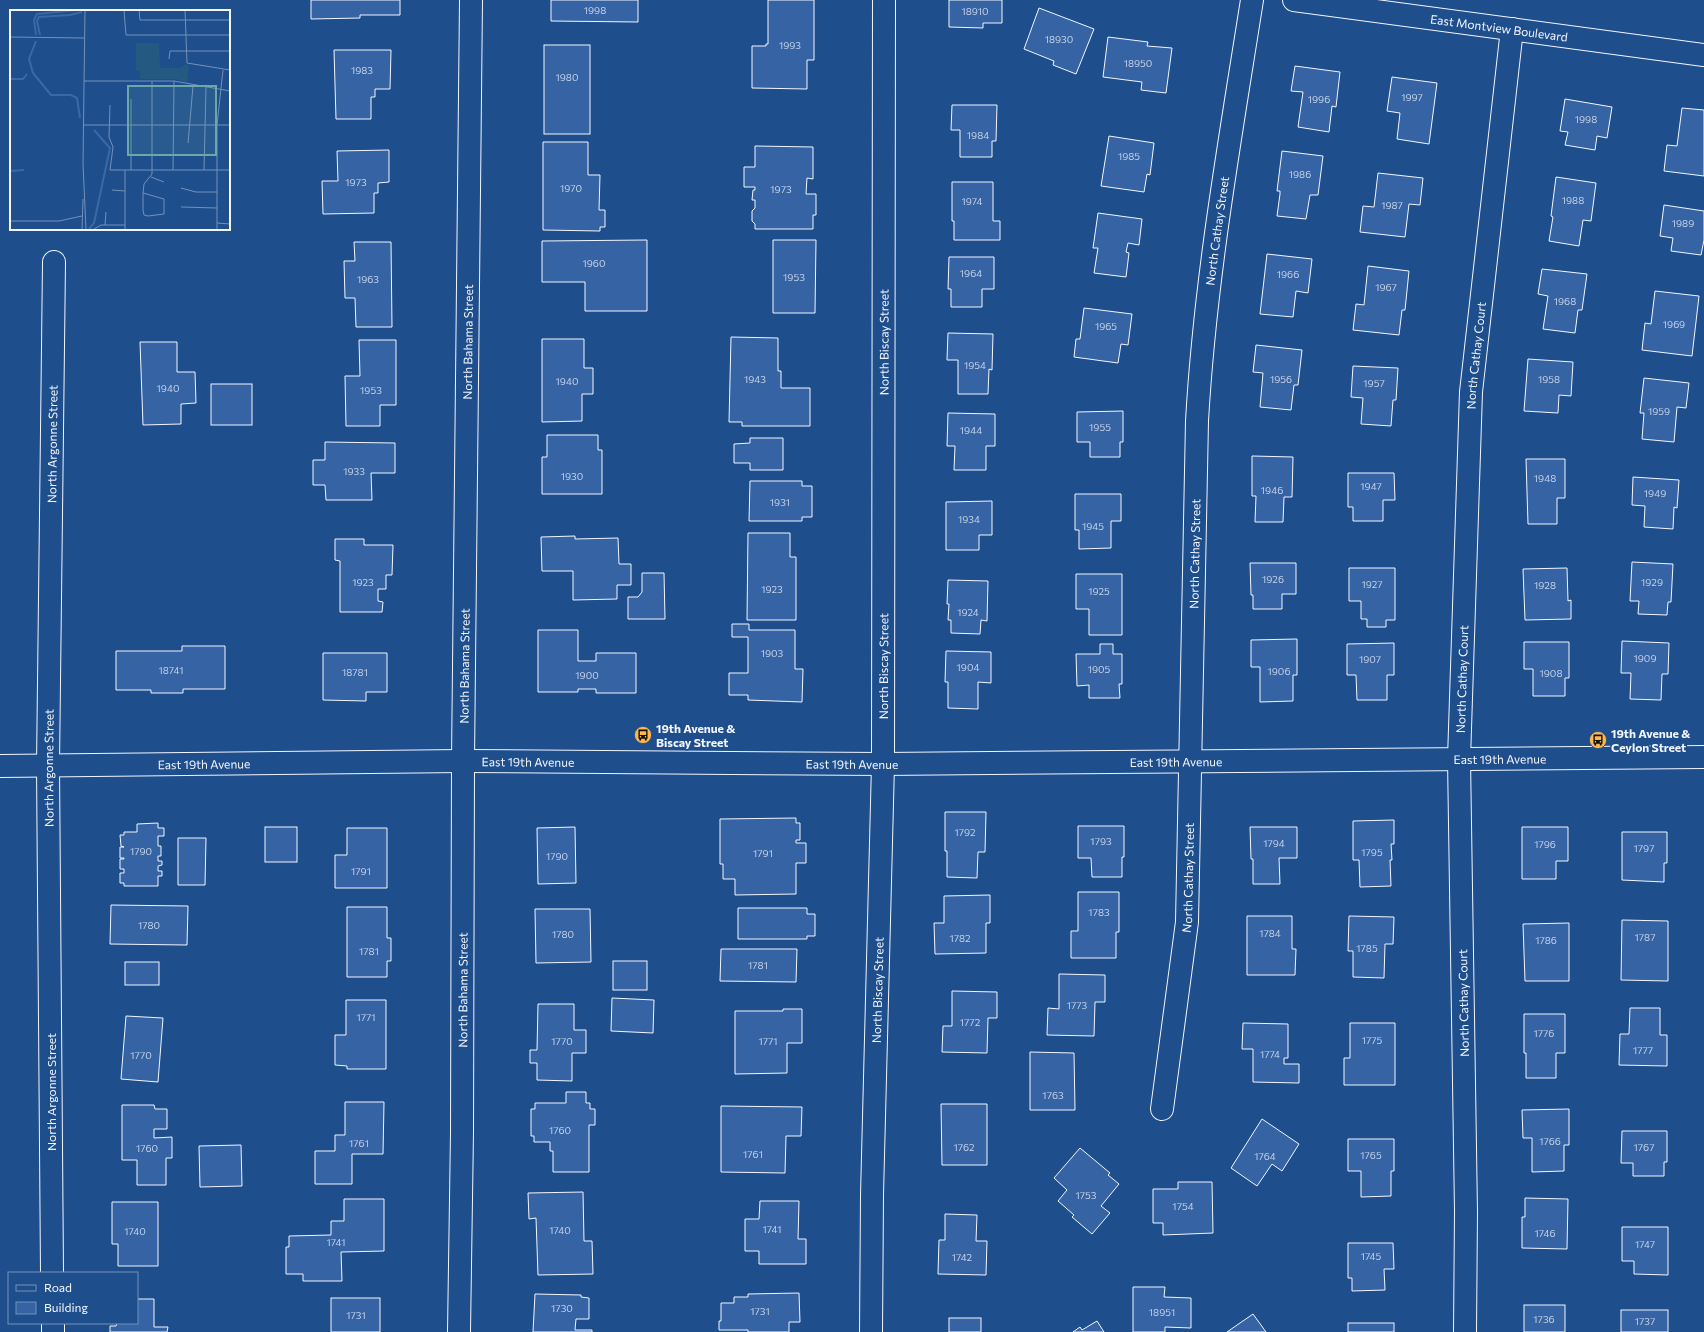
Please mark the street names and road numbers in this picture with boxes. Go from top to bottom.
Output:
street label: East Montview Boulevard [1430,11,1569,44]
street label: North Cathay Street [1202,175,1231,286]
street label: North Bahama Street [460,284,475,400]
street label: North Biscay Street [876,289,891,395]
street label: North Cathay Court [1463,301,1488,409]
street label: North Argonne Street [44,385,60,503]
street label: North Cathay Street [1186,498,1202,609]
street label: North Bahama Street [456,608,472,724]
street label: North Biscay Street [876,613,890,719]
street label: North Cathay Court [1453,625,1470,733]
street label: North Argonne Street [41,709,56,827]
street label: East 19th Avenue [1454,751,1546,766]
street label: East 19th Avenue [482,754,574,769]
street label: East 19th Avenue [1130,754,1222,769]
street label: East 19th Avenue [158,756,250,771]
street label: East 19th Avenue [806,756,898,771]
street label: North Cathay Street [1179,822,1196,934]
street label: North Bahama Street [455,932,470,1048]
street label: North Biscay Street [869,937,886,1043]
street label: North Cathay Court [1455,949,1471,1057]
street label: North Argonne Street [44,1033,58,1151]

